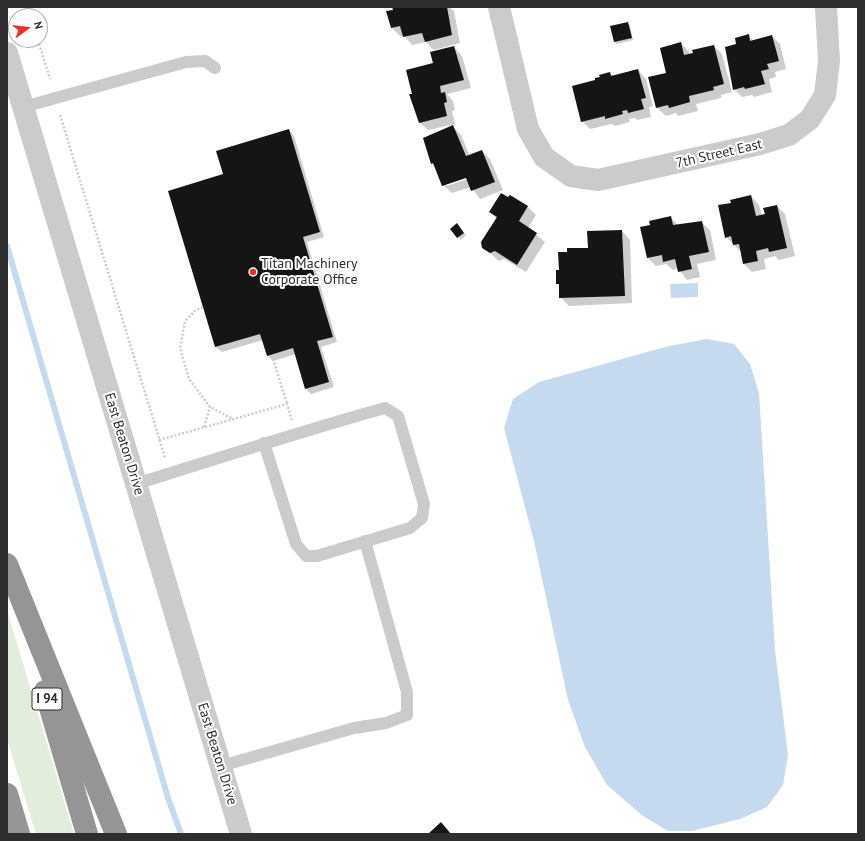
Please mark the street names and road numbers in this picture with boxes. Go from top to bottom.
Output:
street label: 7th Street East [674,136,764,172]
street label: East Beaton Drive [100,391,148,497]
road number: I 94 [32,688,62,710]
street label: East Beaton Drive [193,701,241,807]

